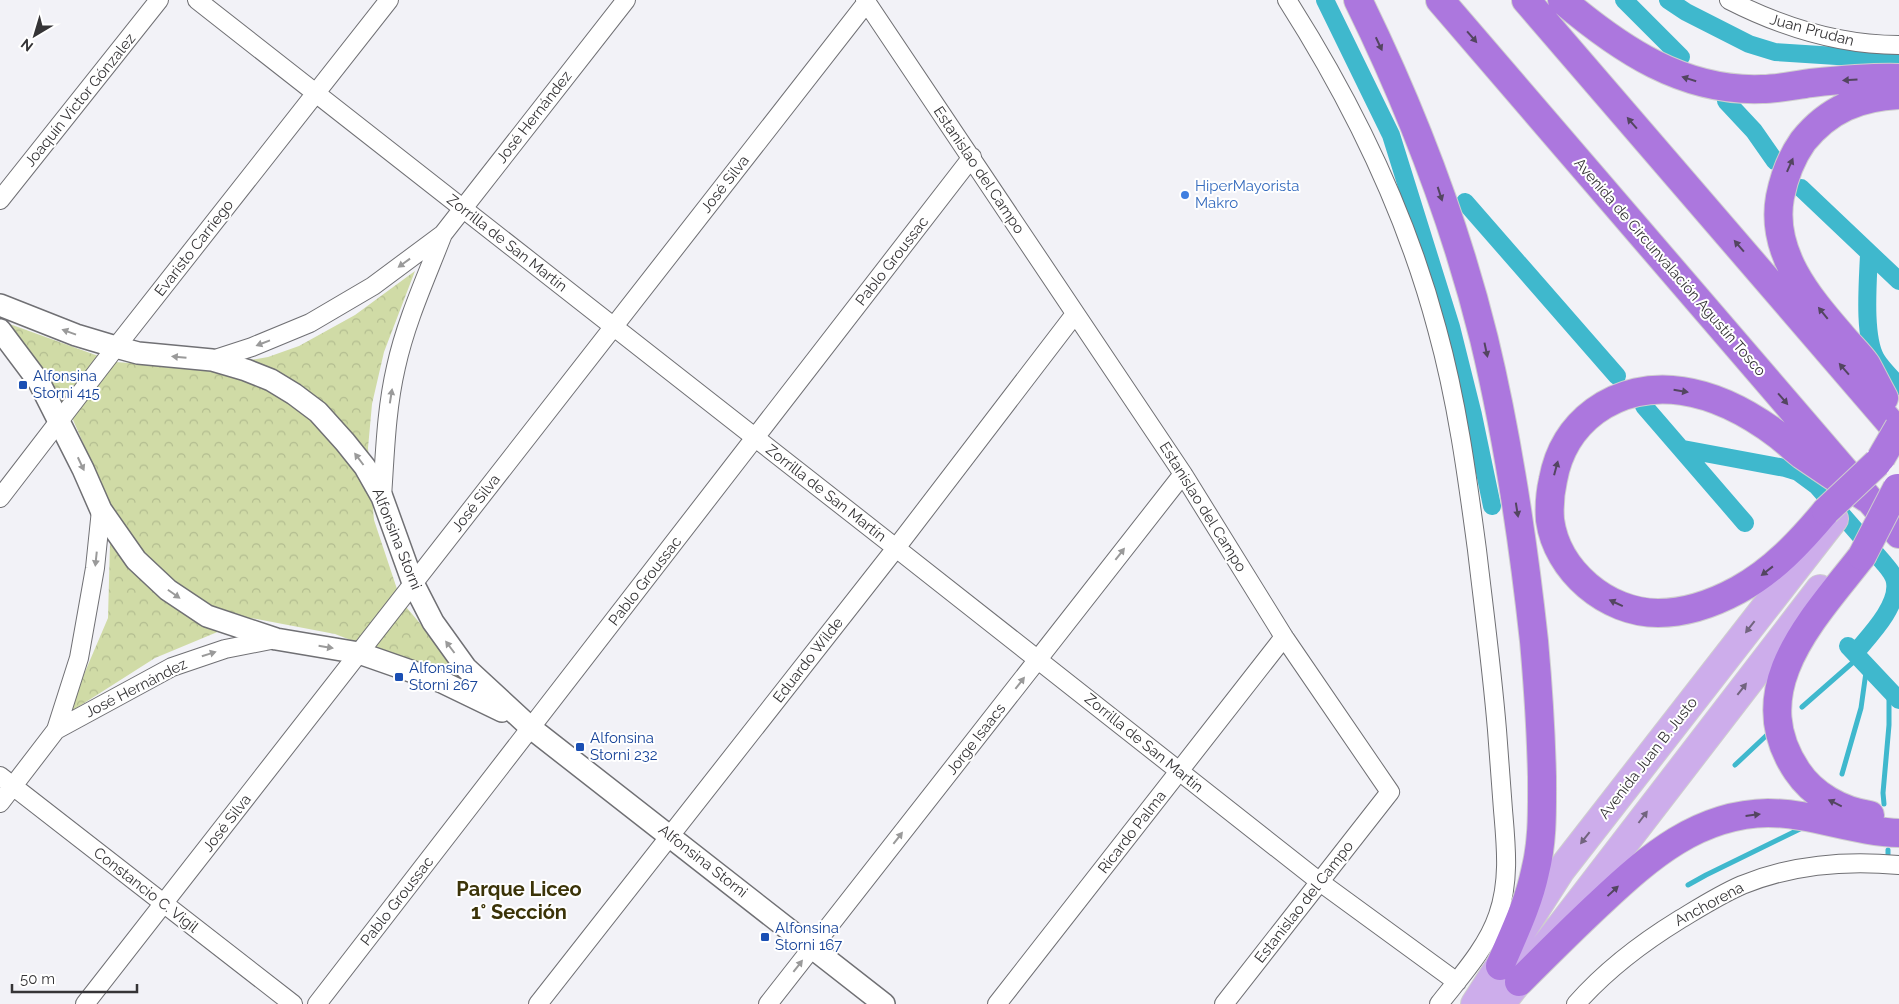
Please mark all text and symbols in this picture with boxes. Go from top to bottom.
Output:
north arrow [10,10,60,60]
street label: Juan Prudan [1768,10,1856,50]
street label: Joaquín Victor Gónzalez [21,30,139,170]
one-way arrow [1466,31,1477,43]
text: N [18,36,36,55]
one-way arrow [1375,37,1383,51]
street label: José Hernández [492,67,576,167]
one-way arrow [1682,75,1697,83]
one-way arrow [1842,76,1858,84]
street label: Estanislao del Campo [930,103,1028,237]
one-way arrow [1627,117,1638,130]
street label: José Silva [697,152,753,216]
street label: Avenida de Circunvalación Agustín Tosco [1570,154,1770,380]
one-way arrow [1786,158,1794,172]
place label: HiperMayorista Makro [1195,177,1299,212]
one-way arrow [1437,187,1444,202]
marker: HiperMayorista Makro [1179,189,1191,201]
street label: Zorrilla de San Martín [443,191,571,295]
street label: Evaristo Carriego [151,196,237,300]
street label: Pablo Groussac [852,213,932,309]
one-way arrow [1733,240,1744,253]
one-way arrow [398,258,411,269]
one-way arrow [1817,307,1828,320]
one-way arrow [61,328,76,336]
one-way arrow [256,339,271,347]
one-way arrow [1482,343,1490,358]
one-way arrow [170,353,186,361]
one-way arrow [1839,363,1850,376]
place label: Alfonsina Storni 415 [33,367,100,402]
marker: Alfonsina Storni 415 [17,379,29,391]
one-way arrow [388,388,396,404]
one-way arrow [1674,388,1690,396]
one-way arrow [1777,393,1788,405]
street label: Estanislao del Campo [1156,439,1250,575]
street label: Zorrilla de San Martín [762,441,890,545]
one-way arrow [353,453,364,466]
one-way arrow [77,457,85,471]
one-way arrow [1552,461,1560,476]
street label: José Silva [448,471,504,535]
street label: Alfonsina Storni [368,486,426,592]
one-way arrow [1513,502,1521,518]
street label: Pablo Groussac [605,533,685,629]
one-way arrow [1115,548,1126,561]
one-way arrow [92,551,100,567]
one-way arrow [1761,565,1774,576]
one-way arrow [167,589,181,599]
one-way arrow [1609,599,1623,607]
street label: Eduardo Wilde [769,614,847,706]
one-way arrow [1745,620,1756,633]
one-way arrow [445,641,456,654]
one-way arrow [318,644,334,652]
one-way arrow [201,649,216,657]
street label: José Hernández [82,655,190,721]
place label: Alfonsina Storni 267 [409,659,478,694]
marker: Alfonsina Storni 267 [393,671,405,683]
one-way arrow [1015,677,1026,690]
one-way arrow [1737,683,1748,696]
street label: Zorrilla de San Martín [1081,690,1207,796]
street label: Avenida Juan B. Justo [1595,694,1701,822]
street label: Jorge Isaacs [943,700,1009,778]
place label: Alfonsina Storni 232 [590,729,658,764]
marker: Alfonsina Storni 232 [574,741,586,753]
street label: Ricardo Palma [1094,787,1170,877]
street label: José Silva [199,791,255,855]
one-way arrow [1828,799,1842,807]
one-way arrow [1638,811,1649,824]
one-way arrow [1745,811,1761,819]
street label: Alfonsina Storni [655,821,751,901]
one-way arrow [1580,831,1591,844]
one-way arrow [893,832,904,845]
street label: Estanislao del Campo [1251,837,1357,967]
street label: Constancio C. Vigil [90,844,203,937]
street label: Pablo Groussac [357,853,437,949]
district label: Parque Liceo 1° Sección [456,877,582,924]
street label: Anchorena [1671,878,1747,930]
one-way arrow [1607,885,1619,897]
place label: Alfonsina Storni 167 [775,919,842,954]
marker: Alfonsina Storni 167 [759,931,771,943]
one-way arrow [792,959,803,972]
scale bar [12,962,138,994]
text: 50 m [20,970,55,988]

